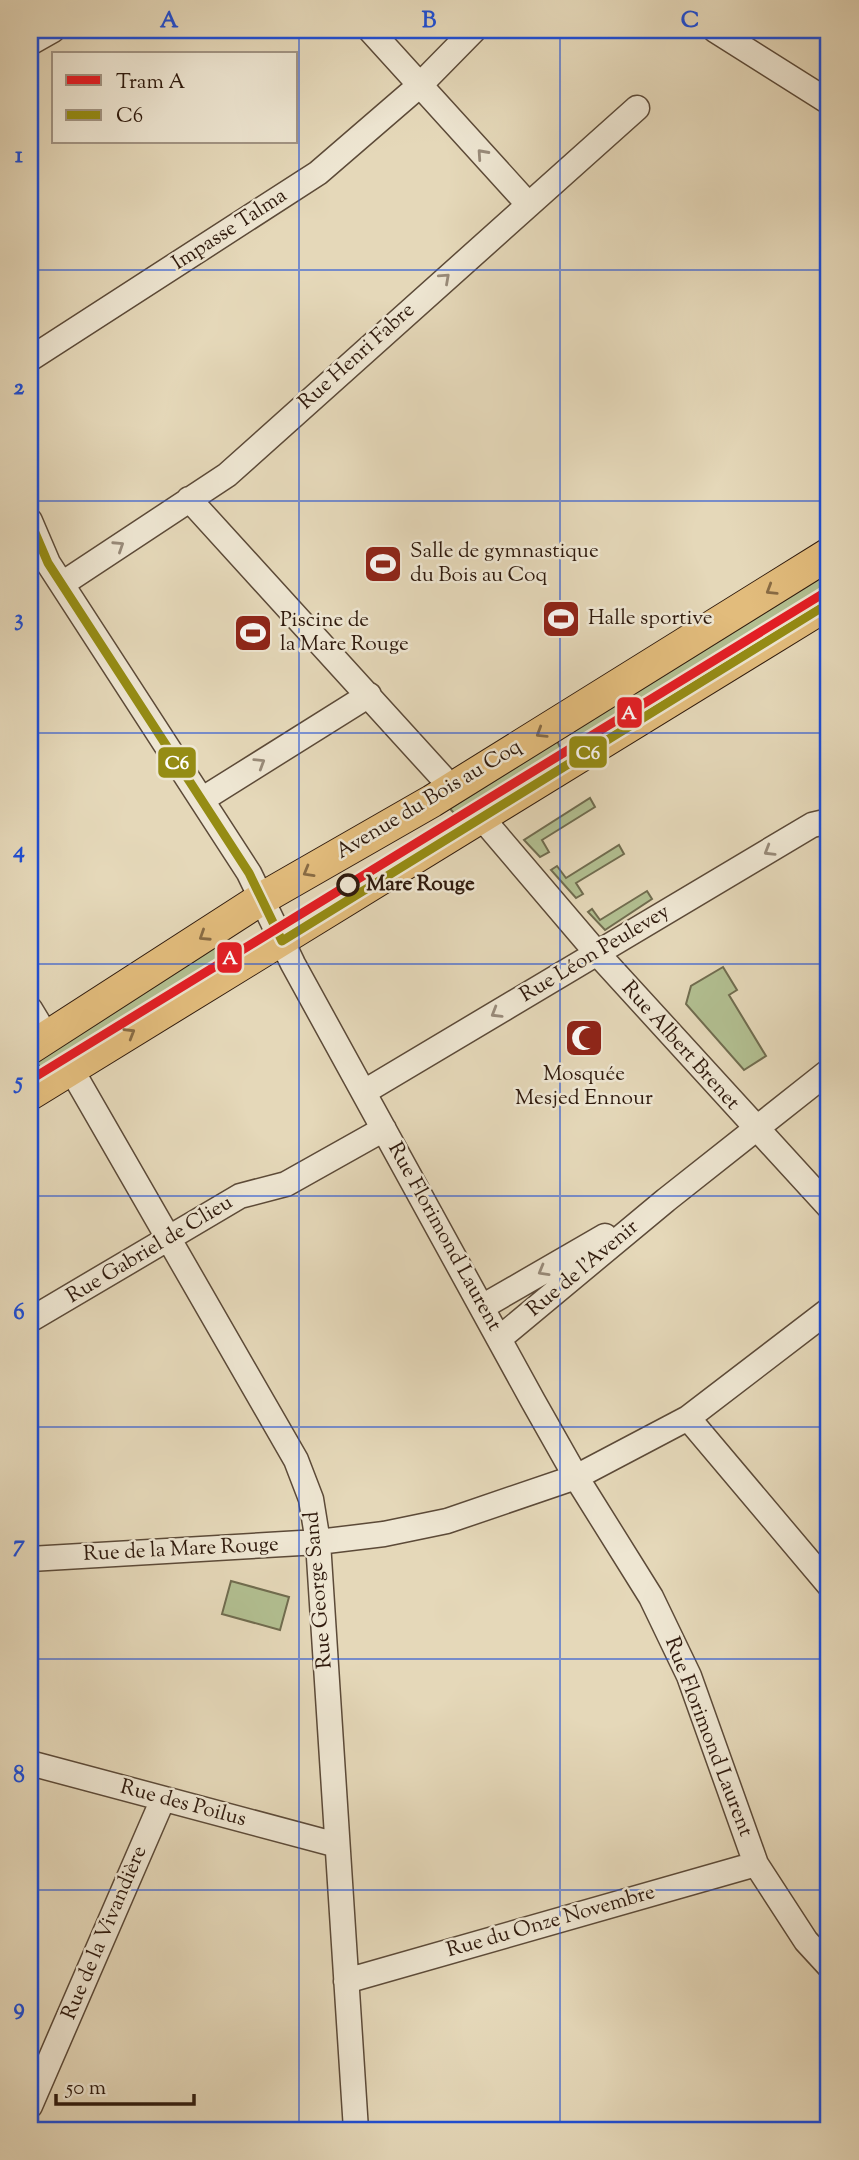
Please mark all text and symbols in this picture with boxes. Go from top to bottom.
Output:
text: A [160,5,179,38]
text: B [422,5,437,38]
text: C [681,5,699,38]
legend [52,52,298,144]
text: Tram A [116,68,185,98]
text: C6 [116,102,143,132]
text: 1 [15,140,23,173]
one-way arrow [478,149,490,162]
street label: Impasse Talma [167,181,294,278]
one-way arrow [437,273,450,286]
street label: Rue Henri Fabre [292,296,422,418]
text: 2 [14,372,25,405]
place label: Salle de gymnastique du Bois au Coq [410,537,599,591]
one-way arrow [111,541,124,554]
sports icon: Salle de gymnastique du Bois au Coq [362,543,404,585]
one-way arrow [766,581,779,594]
sports icon: Halle sportive [540,598,582,640]
text: 3 [14,603,24,636]
place label: Halle sportive [588,604,713,634]
place label: Piscine de la Mare Rouge [280,606,409,660]
sports icon: Piscine de la Mare Rouge [232,612,274,654]
line badge: A [616,696,643,729]
text: A [621,701,637,728]
one-way arrow [535,725,548,738]
street label: Avenue du Bois au Coq [331,732,528,867]
line badge: C6 [568,735,608,769]
text: C6 [576,741,600,768]
line badge: C6 [157,746,197,779]
text: C6 [165,751,189,778]
one-way arrow [253,758,266,771]
text: 4 [12,835,25,868]
one-way arrow [763,843,776,856]
one-way arrow [302,863,315,876]
place label: Mare Rouge [366,870,475,900]
marker: Mare Rouge [337,874,359,896]
street label: Rue Léon Peulevey [514,897,676,1011]
one-way arrow [199,928,212,940]
line badge: A [216,941,243,974]
text: A [222,946,238,973]
street label: Rue Albert Brenet [614,975,746,1117]
one-way arrow [490,1005,503,1018]
mosque icon: Mosquée Mesjed Ennour [563,1017,605,1059]
one-way arrow [122,1029,135,1042]
place label: Mosquée Mesjed Ennour [515,1060,653,1114]
text: 5 [13,1066,23,1099]
street label: Rue Florimond Laurent [380,1137,508,1337]
street label: Rue Gabriel de Clieu [61,1188,239,1312]
street label: Rue de l'Avenir [521,1213,646,1325]
one-way arrow [538,1263,550,1276]
text: 6 [13,1297,25,1330]
street label: Rue George Sand [297,1510,341,1670]
text: 7 [13,1529,25,1562]
street label: Rue de la Mare Rouge [83,1530,279,1570]
street label: Rue Florimond Laurent [656,1633,760,1841]
text: 8 [13,1760,25,1793]
street label: Rue des Poilus [117,1773,249,1835]
street label: Rue de la Vivandière [55,1841,155,2025]
street label: Rue du Onze Novembre [443,1878,659,1966]
text: 9 [13,1992,25,2025]
scale bar [56,2062,194,2106]
text: 50 m [65,2074,106,2104]

